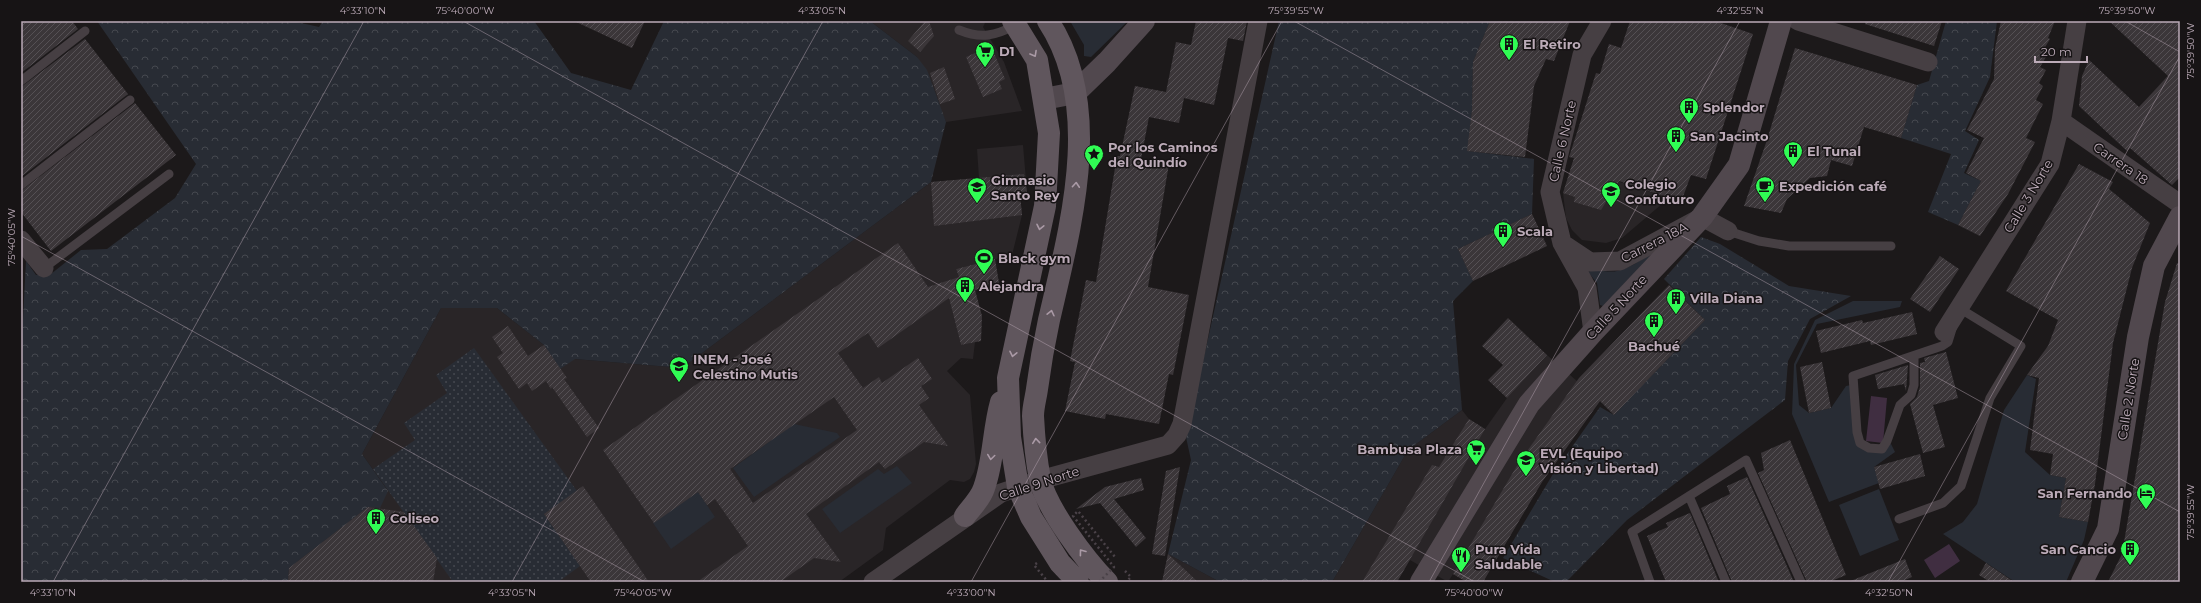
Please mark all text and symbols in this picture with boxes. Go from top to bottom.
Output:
text: 4°33'10"N [340,4,386,17]
text: 75°40'00"W [436,4,494,17]
text: 4°33'05"N [798,4,846,17]
text: 75°39'55"W [1268,4,1324,17]
text: 4°32'55"N [1716,4,1764,17]
text: 75°39'50"W [2099,4,2155,17]
text: 75°39'50"W [2184,23,2197,79]
building icon: El Retiro [1498,33,1520,61]
place label: El Retiro [1523,36,1581,52]
scale bar [2035,38,2087,64]
supermarket icon: D1 [974,40,996,68]
place label: D1 [999,43,1015,59]
text: 20 m [2041,44,2072,59]
one-way arrow [1029,50,1037,57]
building icon: Splendor [1678,96,1700,124]
street label: Calle 6 Norte [1545,98,1579,183]
place label: Splendor [1703,99,1765,115]
building icon: San Jacinto [1665,125,1687,153]
place label: San Jacinto [1690,128,1769,144]
street label: Carrera 18 [2090,138,2152,188]
place label: Por los Caminos del Quindío [1108,139,1218,170]
building icon: El Tunal [1782,140,1804,168]
place icon: Por los Caminos del Quindío [1083,143,1105,171]
place label: El Tunal [1807,143,1861,159]
street label: Calle 3 Norte [2000,156,2056,236]
place label: Gimnasio Santo Rey [991,172,1060,203]
cafe icon: Expedición café [1754,175,1776,203]
school or university icon: Gimnasio Santo Rey [966,176,988,204]
place label: Colegio Confuturo [1625,176,1695,207]
place label: Expedición café [1779,178,1887,194]
school or university icon: Colegio Confuturo [1600,180,1622,208]
one-way arrow [1071,182,1080,188]
text: 75°40'05"W [5,208,18,266]
street label: Carrera 18A [1618,218,1691,266]
building icon: Scala [1492,220,1514,248]
place label: Scala [1517,223,1553,239]
one-way arrow [1037,224,1045,230]
sports icon: Black gym [973,247,995,275]
place label: Black gym [998,250,1070,266]
street label: Calle 5 Norte [1582,271,1650,343]
building icon: Alejandra [954,275,976,303]
place label: Alejandra [978,278,1044,294]
building icon: Villa Diana [1665,287,1687,315]
place label: Villa Diana [1689,290,1763,306]
one-way arrow [1046,310,1054,316]
building icon: Bachué [1643,310,1665,338]
place label: Bachué [1628,338,1680,354]
place label: INEM - José Celestino Mutis [693,351,798,382]
one-way arrow [1010,351,1018,357]
school or university icon: INEM - José Celestino Mutis [668,355,690,383]
street label: Calle 2 Norte [2114,357,2142,441]
one-way arrow [1032,438,1041,444]
supermarket icon: Bambusa Plaza [1465,438,1487,466]
place label: Bambusa Plaza [1357,441,1462,457]
place label: EVL (Equipo Visión y Libertad) [1539,445,1659,476]
school or university icon: EVL (Equipo Visión y Libertad) [1515,449,1537,477]
one-way arrow [987,454,996,460]
street label: Calle 9 Norte [997,462,1081,503]
hotel icon: San Fernando [2135,482,2157,510]
text: 75°39'55"W [2184,484,2197,540]
place label: San Fernando [2038,485,2132,501]
building icon: Coliseo [365,507,387,535]
place label: Coliseo [390,510,440,526]
building icon: San Cancio [2119,538,2141,566]
place label: Pura Vida Saludable [1475,541,1542,572]
place label: San Cancio [2041,541,2116,557]
restaurant icon: Pura Vida Saludable [1450,545,1472,573]
one-way arrow [1079,550,1086,557]
text: 4°33'10"N [30,586,76,599]
text: 4°33'05"N [488,586,536,599]
text: 75°40'05"W [614,586,672,599]
text: 4°33'00"N [946,586,996,599]
text: 75°40'00"W [1445,586,1503,599]
text: 4°32'50"N [1865,586,1913,599]

